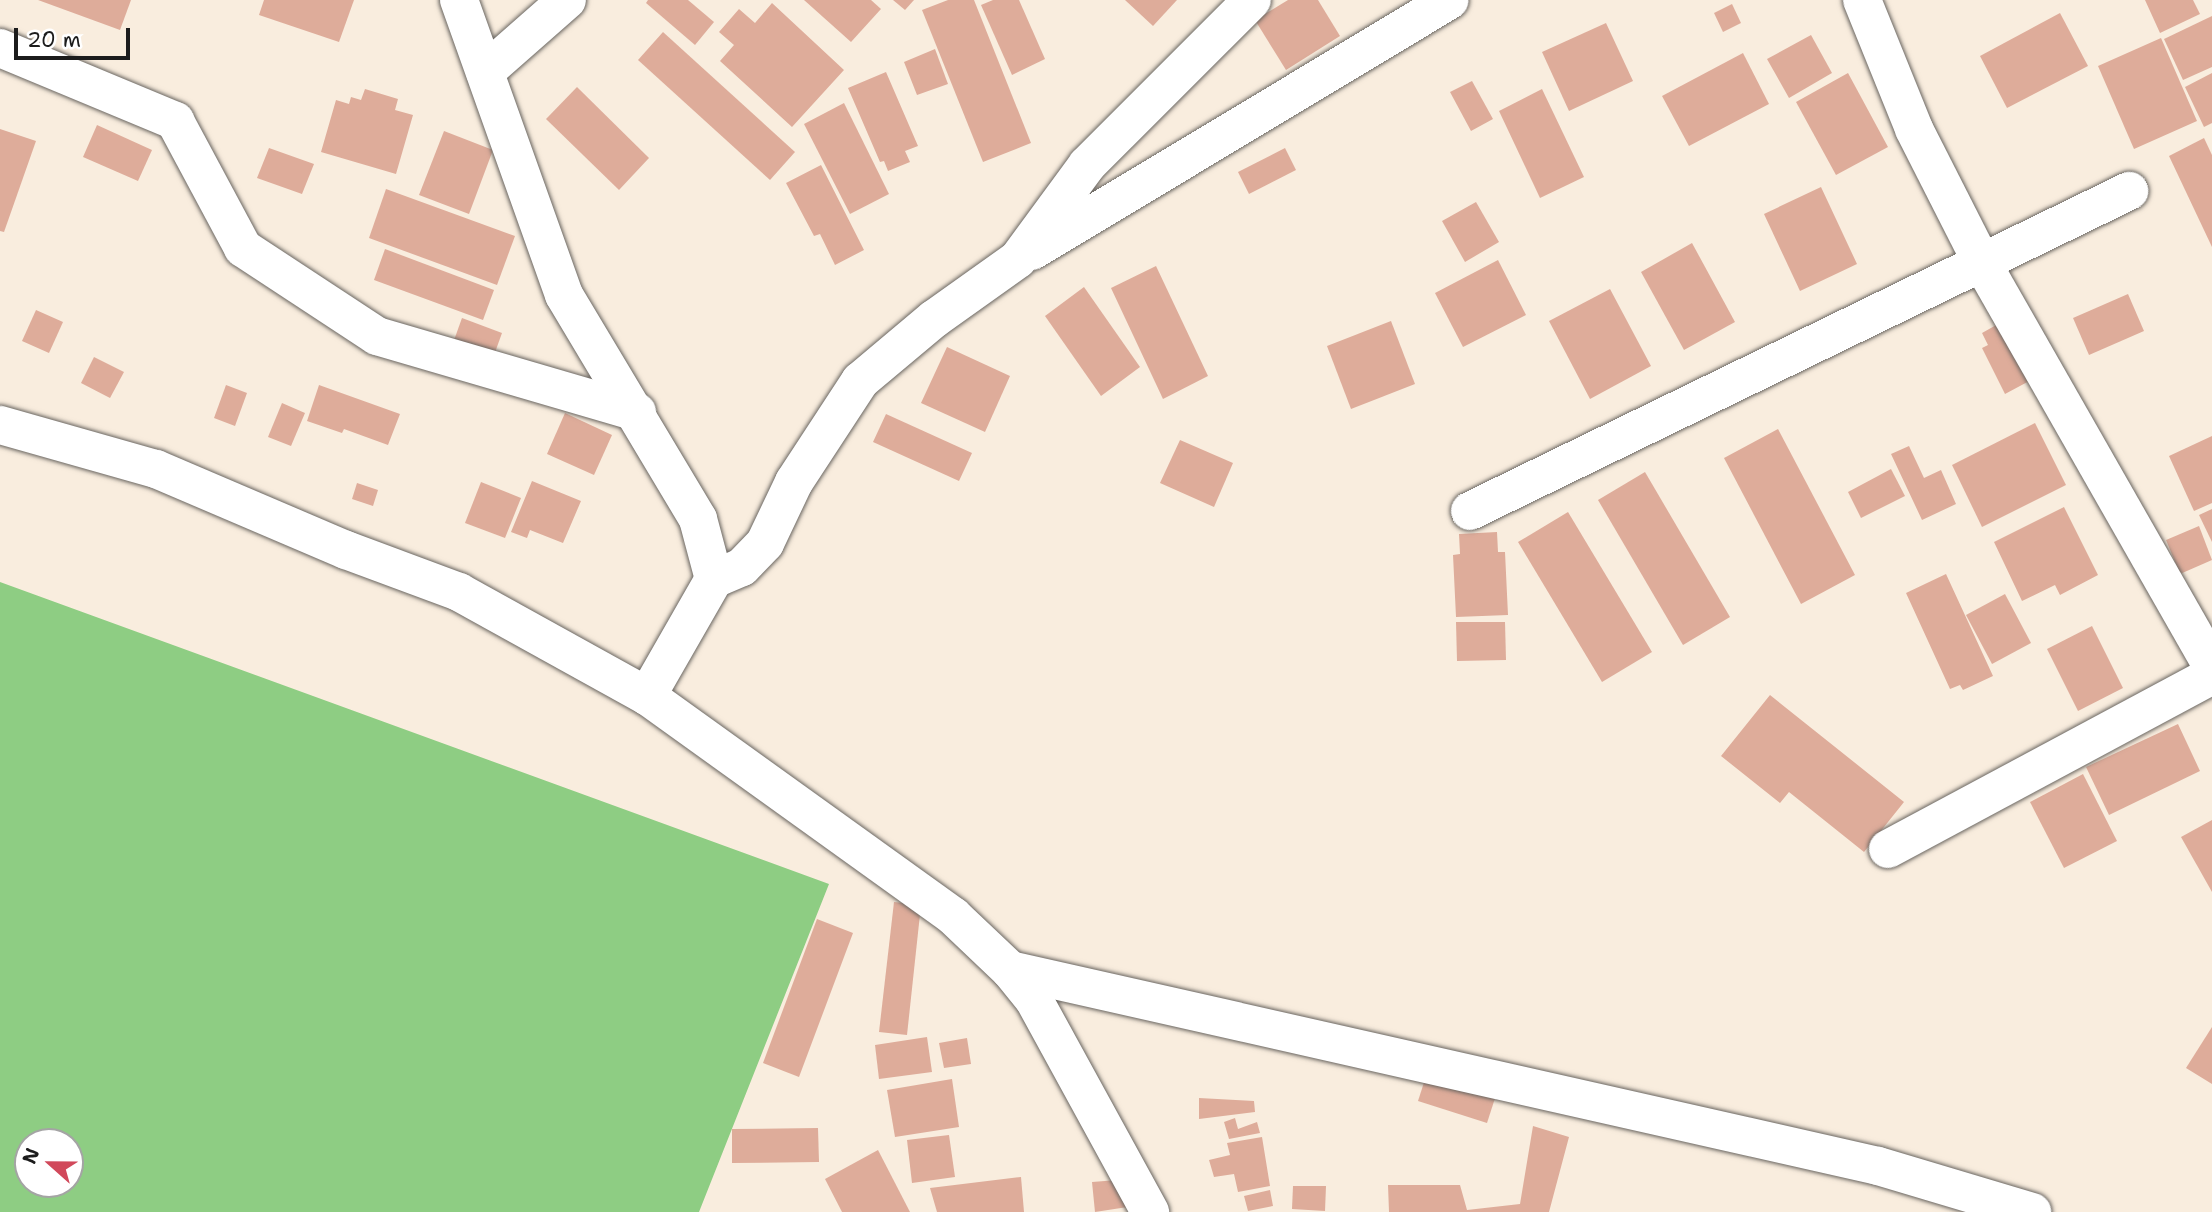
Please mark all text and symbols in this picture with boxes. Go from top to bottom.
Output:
scale bar [18,14,133,58]
text: 20 m [27,26,81,54]
north arrow [14,1128,84,1198]
text: N [16,1145,45,1168]

